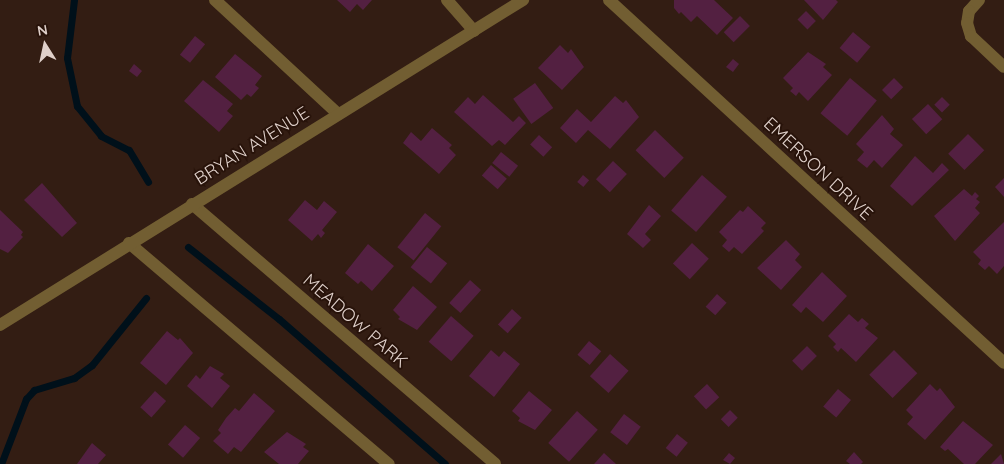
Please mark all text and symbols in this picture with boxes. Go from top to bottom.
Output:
north arrow [20,20,70,70]
text: N [36,20,49,40]
street label: BRYAN AVENUE [191,102,313,190]
street label: EMERSON DRIVE [759,113,877,225]
street label: MEADOW PARK [298,270,412,372]

